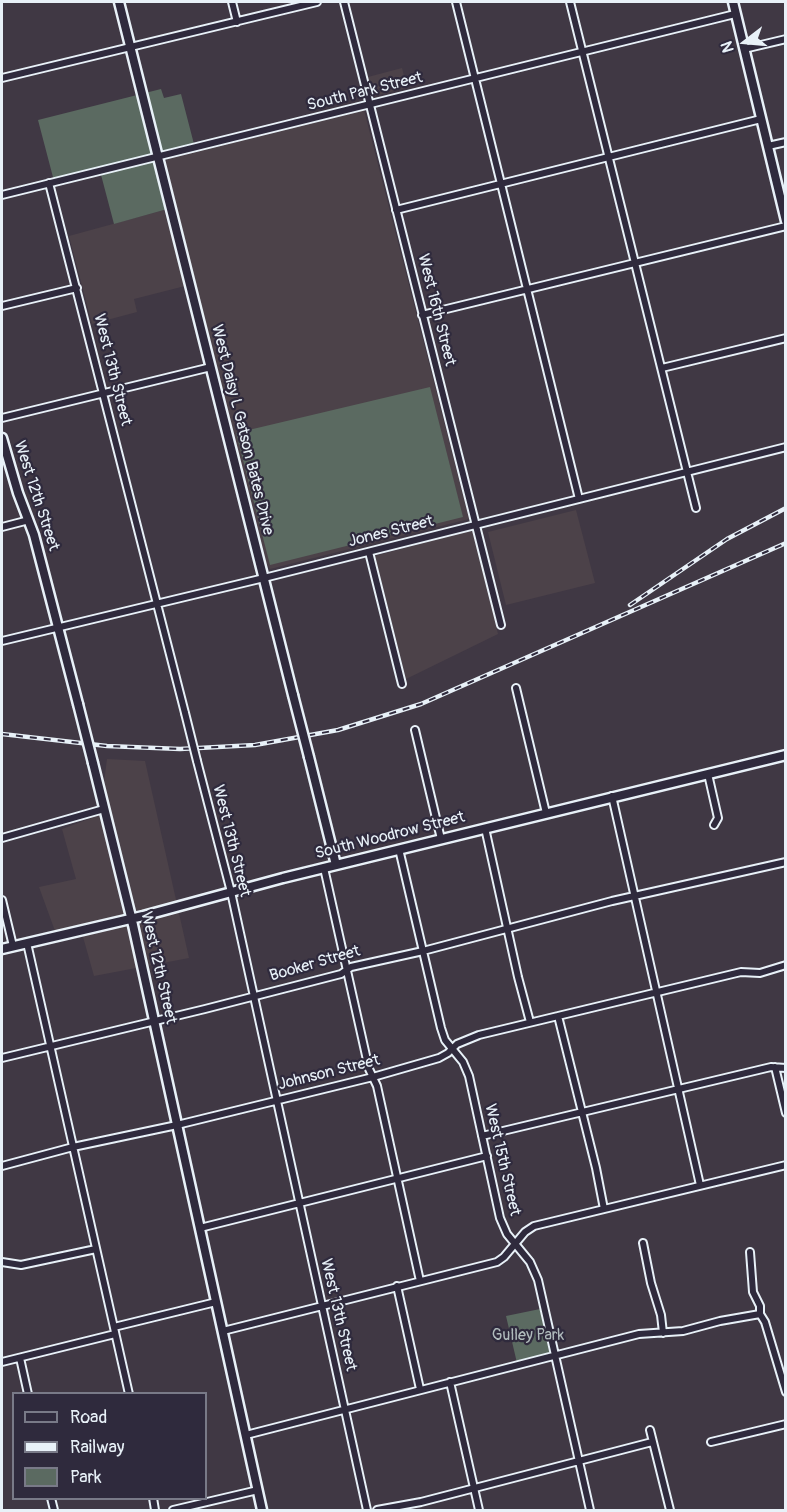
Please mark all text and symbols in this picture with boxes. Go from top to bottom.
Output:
north arrow [715,12,775,72]
text: N [717,39,739,55]
street label: South Park Street [305,68,425,116]
street label: West 16th Street [413,252,459,368]
street label: West 13th Street [89,312,135,428]
street label: West Daisy L Gatson Bates Drive [207,323,277,537]
street label: West 12th Street [9,439,63,553]
street label: Jones Street [346,512,436,552]
street label: West 13th Street [208,783,254,899]
street label: South Woodrow Street [313,808,467,864]
street label: West 12th Street [136,910,180,1026]
street label: Booker Street [267,942,363,986]
street label: Johnson Street [276,1051,382,1095]
street label: West 15th Street [480,1102,524,1218]
street label: West 13th Street [316,1257,360,1373]
park label: Gulley Park [492,1326,564,1346]
legend [12,1392,207,1500]
text: Road [70,1406,107,1429]
text: Railway [70,1436,125,1459]
text: Park [70,1466,102,1489]

